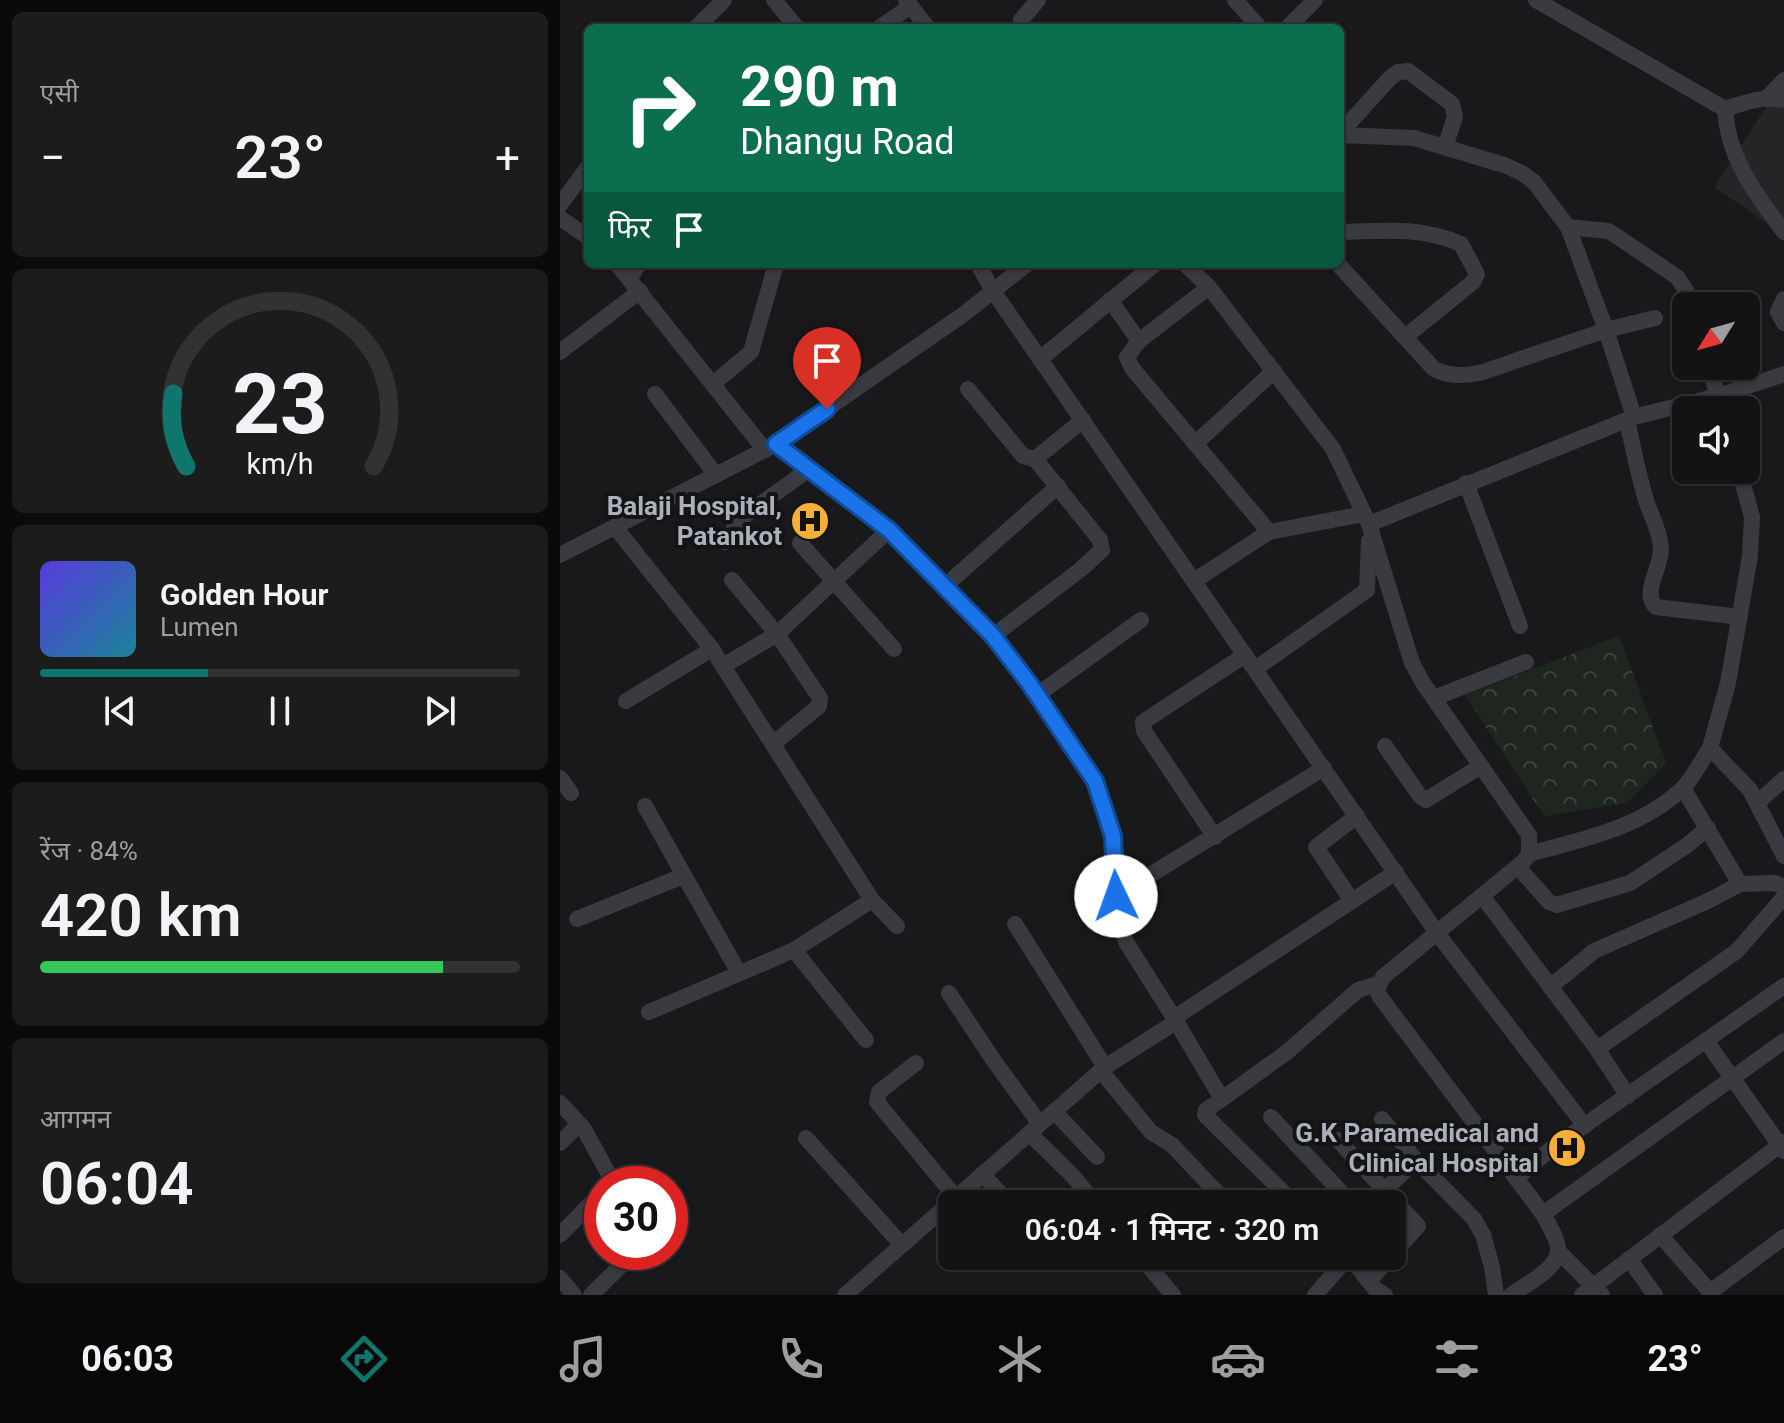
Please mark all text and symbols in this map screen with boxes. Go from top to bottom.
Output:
text: 290 m [740,54,899,120]
icon: right [608,56,712,160]
text: एसी [40,78,79,108]
text: Dhangu Road [740,121,955,163]
text: 23° [234,122,326,193]
text: − [40,132,65,184]
text: + [495,132,520,184]
icon: arrive [667,208,711,252]
text: फिर [608,210,651,245]
north arrow [1672,292,1760,380]
map controls [1672,292,1760,484]
pin [793,327,861,409]
icon: arrive [805,339,849,383]
text: 23 [232,355,328,452]
button: sound [1672,396,1760,484]
text: km/h [246,447,314,481]
place label: Balaji Hospital, Patankot [607,491,782,551]
hospital icon: Balaji Hospital, Patankot [789,500,831,542]
text: Golden Hour [160,577,329,612]
text: Lumen [160,612,239,642]
icon: previous [98,689,142,733]
icon: pause [258,689,302,733]
icon: next [418,689,462,733]
text: रेंज · 84% [40,836,138,866]
position arrow [1074,854,1158,938]
text: 420 km [40,880,242,951]
text: आगमन [40,1104,111,1134]
place label: G.K Paramedical and Clinical Hospital [1295,1118,1539,1178]
hospital icon: G.K Paramedical and Clinical Hospital [1546,1127,1588,1169]
text: 06:04 [40,1148,193,1219]
speed limit sign: 30 [584,1166,688,1270]
text: 06:04 · 1 मिनट · 320 m [1025,1212,1319,1247]
icon: directions [336,1331,392,1387]
icon: music [555,1331,611,1387]
icon: phone [773,1331,829,1387]
icon: climate [992,1331,1048,1387]
icon: car [1210,1331,1266,1387]
icon: filters [1429,1331,1485,1387]
text: 06:03 [81,1338,174,1380]
text: 23° [1647,1338,1703,1380]

